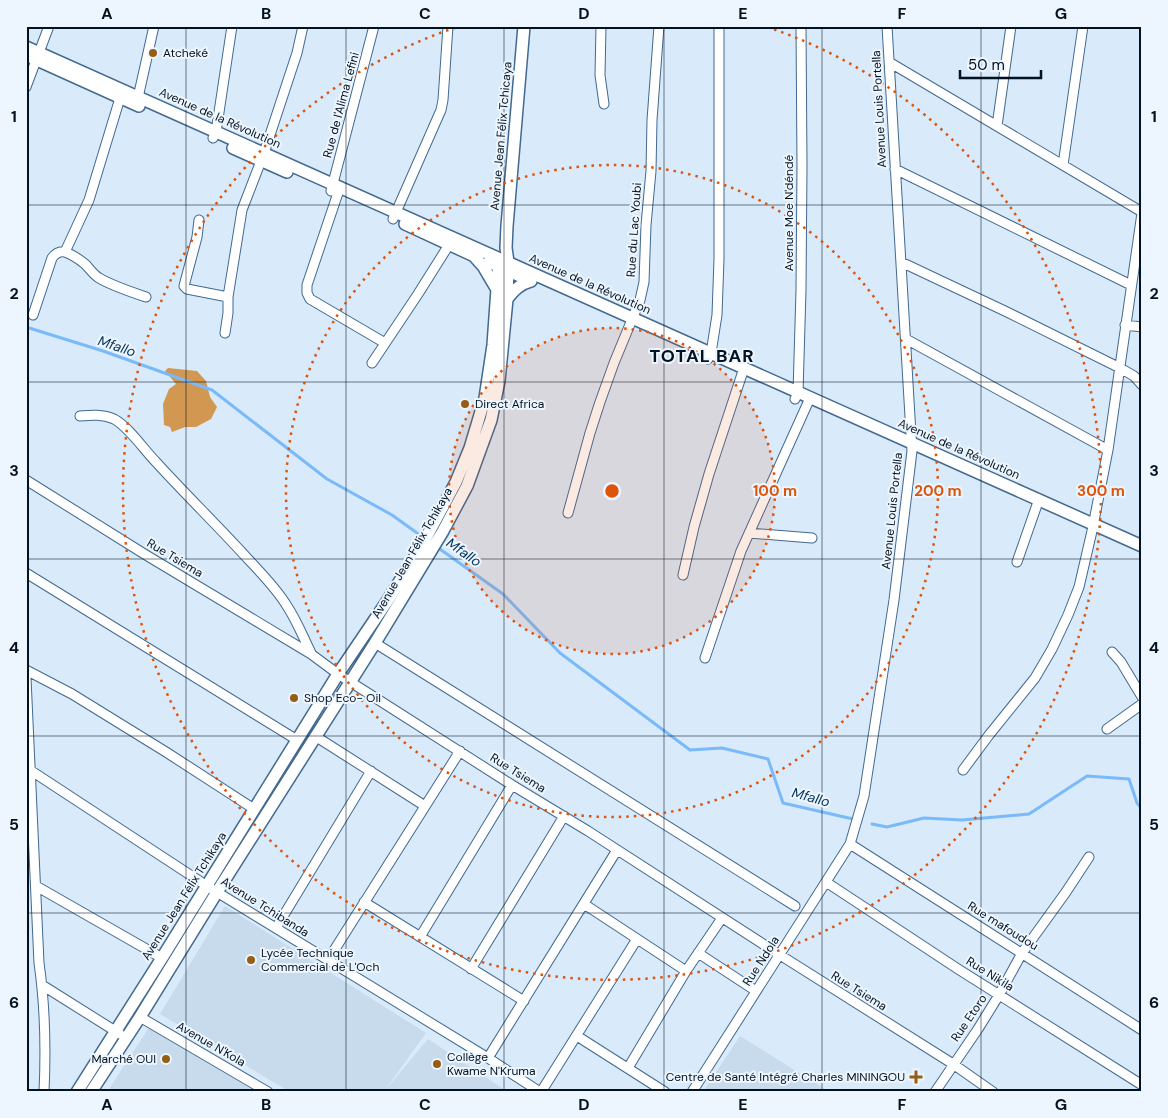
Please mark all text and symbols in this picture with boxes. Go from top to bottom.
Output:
text: A [101,3,113,24]
text: B [261,3,271,24]
text: C [419,3,431,24]
text: D [578,3,590,24]
text: E [738,3,748,24]
text: F [898,3,907,24]
text: G [1055,3,1067,24]
place label: Atcheké [163,45,208,61]
marker: Atcheké [147,47,159,59]
scale bar [960,48,1042,80]
street label: Rue de l'Alima Lefini [319,50,363,160]
street label: Avenue Louis Portella [868,50,890,168]
text: 50 m [968,55,1005,75]
street label: Avenue Jean Félix Tchicaya [487,61,515,211]
street label: Avenue de la Révolution [157,84,283,152]
text: 1 [11,106,17,127]
text: 1 [1151,106,1157,127]
street label: Avenue Moe N'déndé [781,155,797,271]
street label: Rue du Lac Youbi [623,182,645,278]
street label: Avenue de la Révolution [527,250,653,318]
text: 2 [9,283,19,304]
text: 2 [1149,283,1159,304]
water label: Mfallo [96,331,138,361]
district label: TOTAL BAR [650,344,755,368]
place label: Direct Africa [475,396,544,412]
marker: Direct Africa [459,398,471,410]
street label: Avenue de la Révolution [896,415,1022,483]
street label: Avenue Louis Portella [878,452,906,570]
text: 3 [9,460,19,481]
text: 3 [1149,460,1159,481]
text: 100 m [753,481,797,501]
text: 200 m [914,481,962,501]
text: 300 m [1077,481,1125,501]
centre of rings [603,482,621,500]
street label: Avenue Jean Félix Tchikaya [368,485,456,621]
water label: Mfallo [443,534,485,570]
street label: Rue Tsiema [144,535,206,581]
text: 4 [9,637,19,658]
text: 4 [1149,637,1159,658]
place label: Shop Eco- Oil [304,690,381,706]
marker: Shop Eco- Oil [288,692,300,704]
street label: Rue Tsiema [487,750,549,796]
water label: Mfallo [790,783,832,811]
text: 5 [9,814,19,835]
text: 5 [1149,814,1159,835]
street label: Avenue Jean Félix Tchikaya [138,829,230,963]
street label: Avenue Tchibanda [218,873,312,941]
street label: Rue mafoudou [965,898,1042,954]
street label: Rue Ndola [739,933,783,989]
place label: Lycée Technique Commercial de L'Och [261,945,379,975]
street label: Rue Nikila [963,953,1017,995]
marker: Lycée Technique Commercial de L'Och [245,954,257,966]
street label: Rue Tsiema [828,968,890,1014]
street label: Rue Etoro [947,991,991,1045]
text: 6 [9,992,19,1013]
text: 6 [1149,992,1159,1013]
street label: Avenue N'Kola [174,1018,248,1070]
place label: Collège Kwame N'Kruma [447,1049,536,1079]
place label: Marché OUI [91,1051,156,1067]
marker: Marché OUI [160,1053,172,1065]
marker: Collège Kwame N'Kruma [431,1058,443,1070]
place label: Centre de Santé Intégré Charles MININGOU [666,1069,905,1085]
marker: Centre de Santé Intégré Charles MININGOU [909,1070,923,1084]
text: A [101,1094,113,1115]
text: B [261,1094,271,1115]
text: C [419,1094,431,1115]
text: D [578,1094,590,1115]
text: E [738,1094,748,1115]
text: F [898,1094,907,1115]
text: G [1055,1094,1067,1115]

